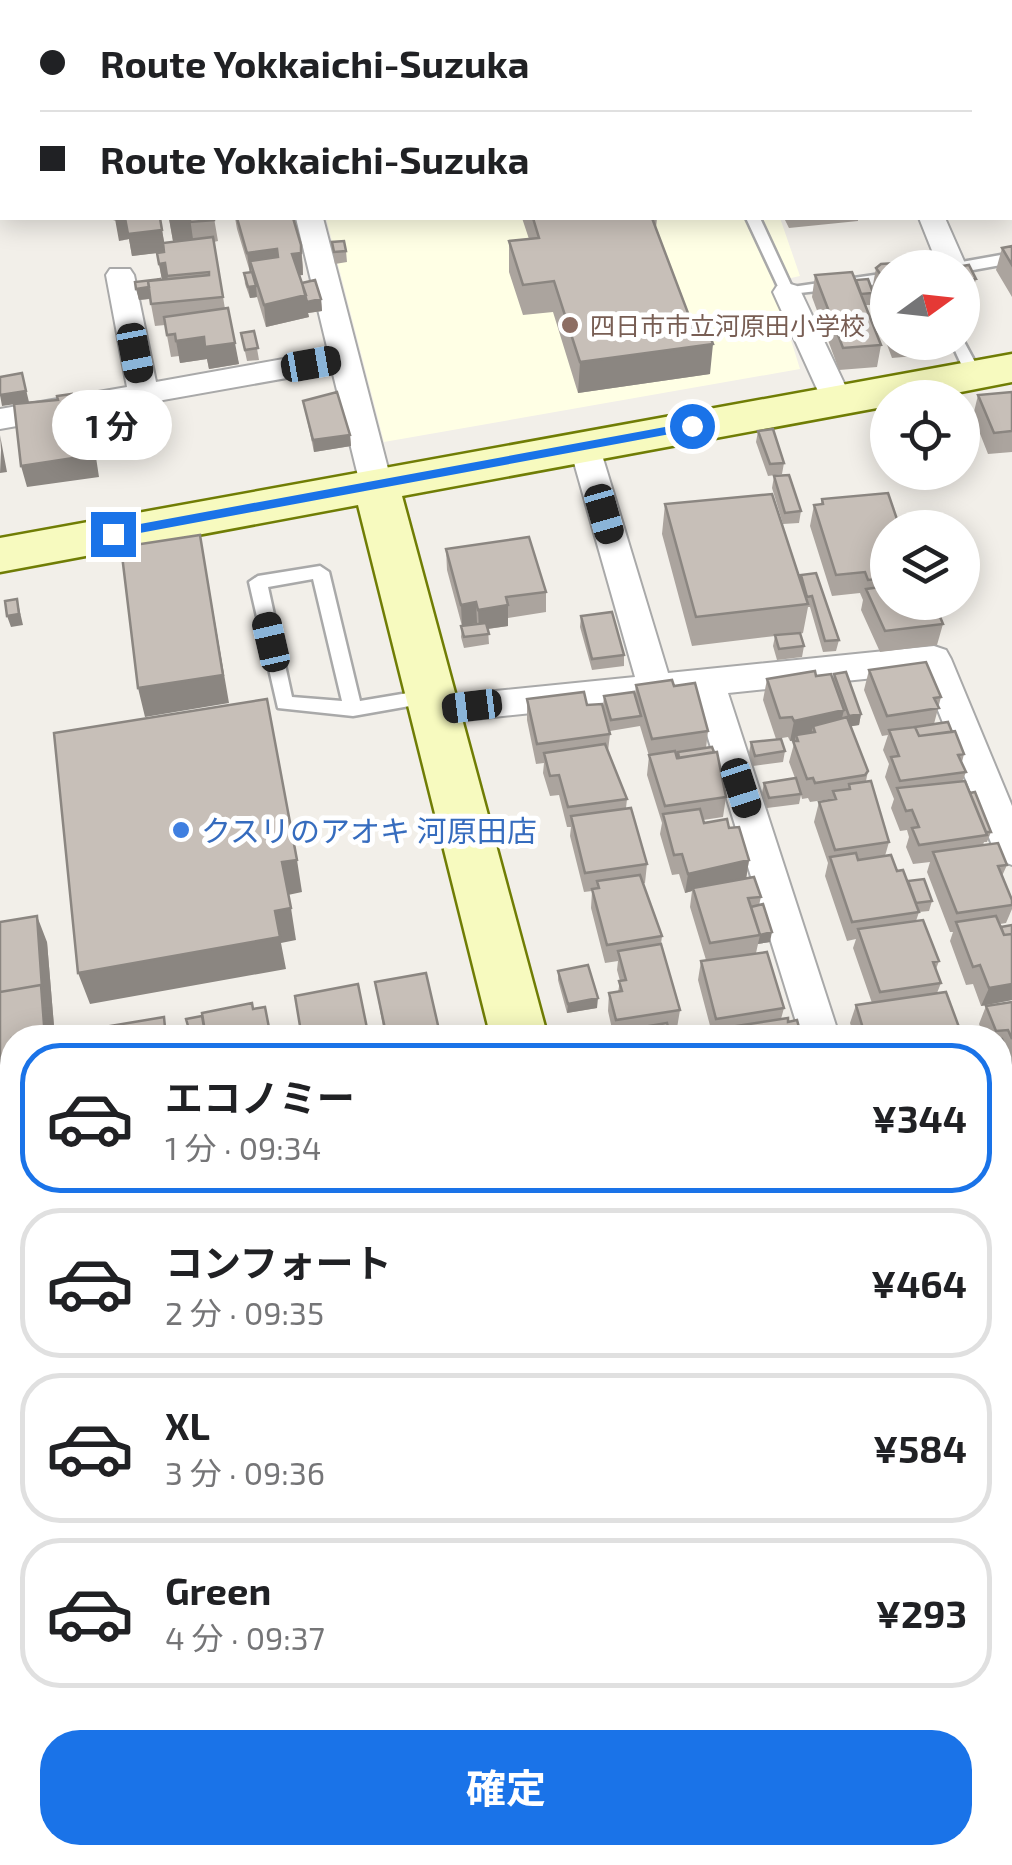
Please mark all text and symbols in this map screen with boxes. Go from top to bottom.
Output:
text: Route Yokkaichi-Suzuka [100,40,529,86]
text: Route Yokkaichi-Suzuka [100,136,529,182]
north arrow [870,250,980,360]
map controls [870,250,980,620]
place label: 四日市市立河原田小学校 [590,310,865,340]
marker: 四日市市立河原田小学校 [559,314,581,336]
car [115,321,155,385]
car [279,344,343,384]
button: locate [870,380,980,490]
callout: 1 分 [53,389,173,459]
route start [670,404,715,449]
text: 1 分 [86,406,138,444]
car [581,481,627,547]
button: layers [870,510,980,620]
route end [91,512,136,557]
car [250,609,292,675]
car [440,687,504,725]
car [717,755,765,821]
place label: クスリのアオキ 河原田店 [201,812,537,848]
marker: クスリのアオキ 河原田店 [170,819,192,841]
icon: car [45,1073,135,1163]
text: エコノミー [165,1074,355,1120]
text: ¥344 [872,1095,967,1141]
text: 1 分 · 09:34 [165,1128,321,1166]
icon: car [45,1238,135,1328]
text: コンフォート [165,1239,392,1285]
text: ¥464 [871,1260,967,1306]
text: 2 分 · 09:35 [165,1293,324,1331]
text: XL [165,1402,210,1448]
icon: car [45,1403,135,1493]
text: ¥584 [873,1425,967,1471]
text: 3 分 · 09:36 [165,1453,325,1491]
text: Green [165,1567,271,1613]
icon: car [45,1568,135,1658]
text: ¥293 [876,1590,967,1636]
text: 4 分 · 09:37 [165,1618,325,1656]
button: 確定 [40,1730,972,1845]

